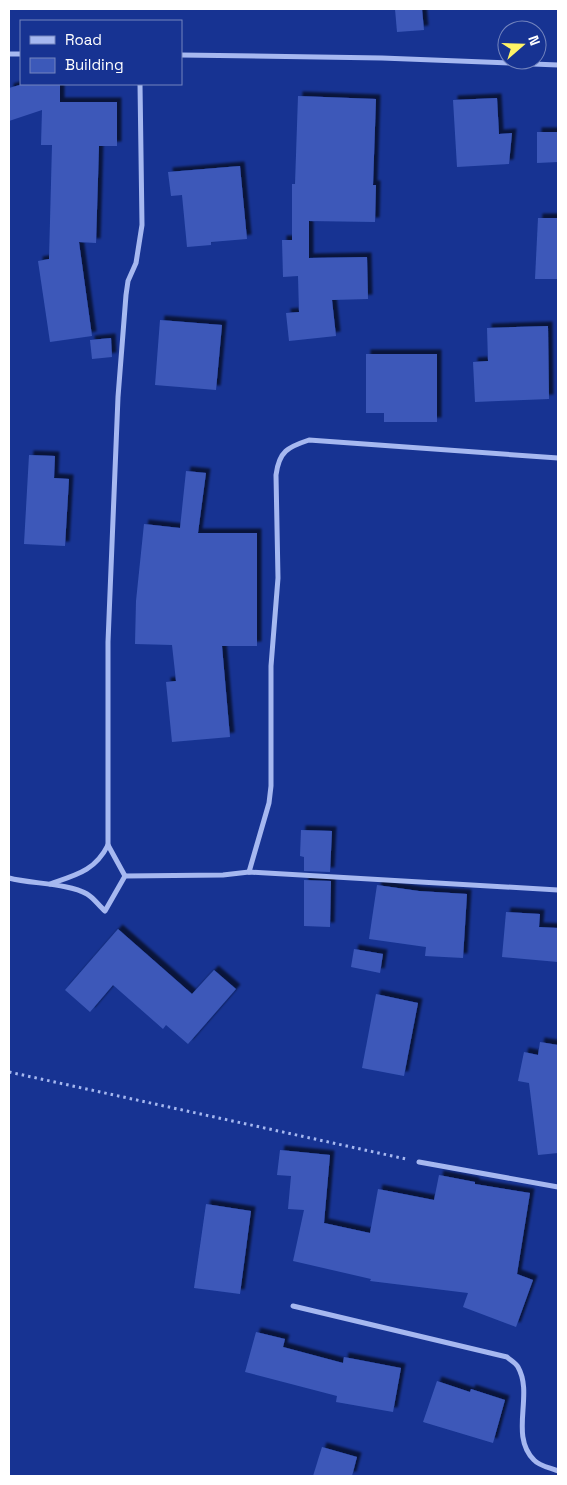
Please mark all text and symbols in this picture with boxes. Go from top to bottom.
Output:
legend [20,20,182,85]
north arrow [497,20,547,70]
text: Road [65,30,102,49]
text: N [524,33,544,48]
text: Building [65,55,124,74]

